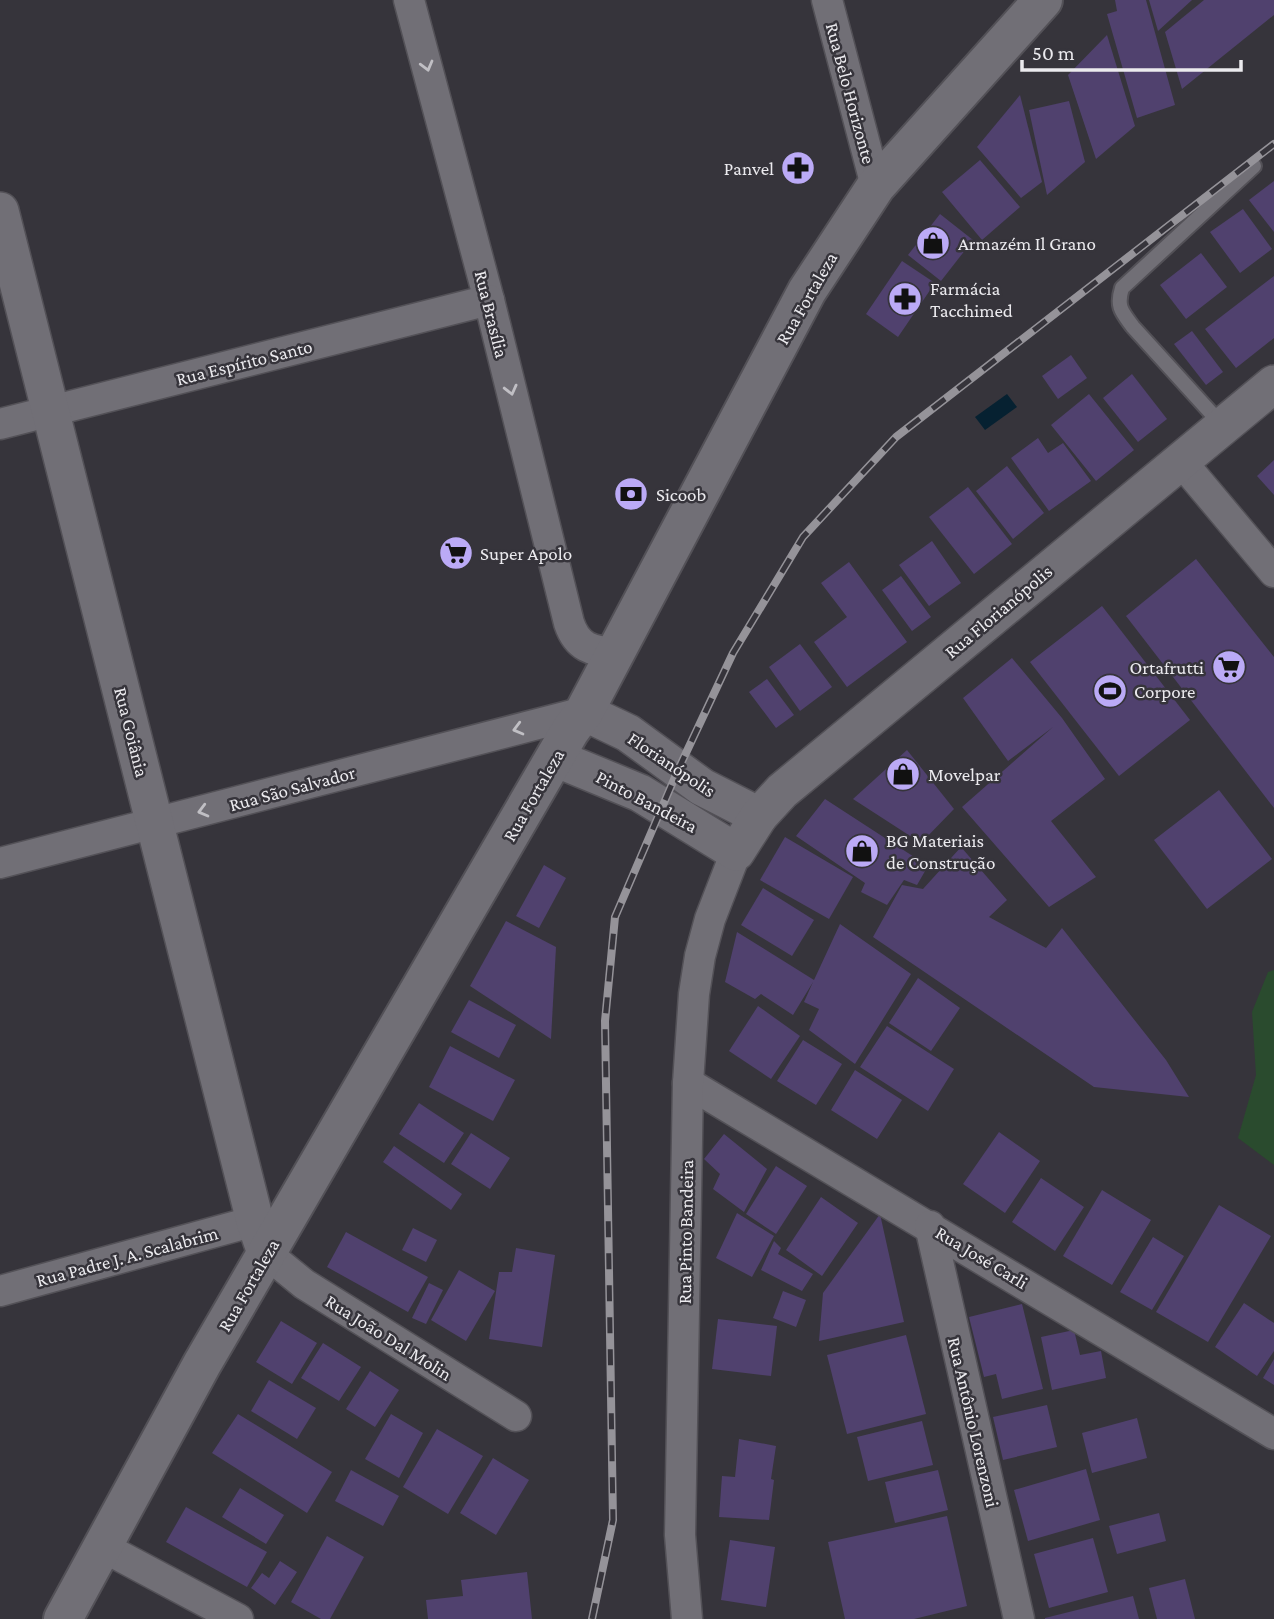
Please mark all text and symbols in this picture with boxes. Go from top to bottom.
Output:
street label: Rua Belo Horizonte [822,20,879,166]
scale bar [1022,28,1241,72]
text: 50 m [1032,41,1075,65]
one-way arrow [419,60,433,72]
pharmacy icon: Panvel [779,149,817,187]
place label: Panvel [724,158,774,179]
shop icon: Armazém Il Grano [914,224,952,262]
place label: Armazém Il Grano [958,233,1096,254]
street label: Rua Fortaleza [772,248,841,348]
street label: Rua Brasília [471,268,513,360]
place label: Farmácia Tacchimed [930,278,1013,321]
pharmacy icon: Farmácia Tacchimed [886,280,924,318]
street label: Rua Espírito Santo [174,335,314,390]
one-way arrow [503,384,517,396]
bank icon: Sicoob [612,475,650,513]
place label: Sicoob [656,484,707,505]
supermarket icon: Super Apolo [437,534,475,572]
place label: Super Apolo [480,543,572,564]
street label: Rua Florianópolis [940,560,1056,662]
supermarket icon: Ortafrutti [1210,648,1248,686]
place label: Ortafrutti [1130,657,1204,678]
sports icon: Corpore [1091,672,1129,710]
place label: Corpore [1134,681,1195,702]
street label: Rua Goiânia [110,685,153,779]
one-way arrow [512,721,524,735]
street label: Florianópolis [624,728,719,801]
street label: Rua Fortaleza [499,745,568,845]
shop icon: Movelpar [884,755,922,793]
street label: Rua São Salvador [227,761,358,815]
place label: Movelpar [928,764,1001,785]
street label: Pinto Bandeira [592,766,701,837]
one-way arrow [197,803,209,817]
place label: BG Materiais de Construção [886,830,995,873]
shop icon: BG Materiais de Construção [843,832,881,870]
street label: Rua Pinto Bandeira [674,1159,697,1304]
street label: Rua Padre J. A. Scalabrim [34,1222,220,1291]
street label: Rua José Carli [932,1222,1032,1293]
street label: Rua Fortaleza [214,1235,283,1335]
street label: Rua João Dal Molin [322,1290,456,1385]
street label: Rua Antônio Lorenzoni [944,1335,1003,1509]

